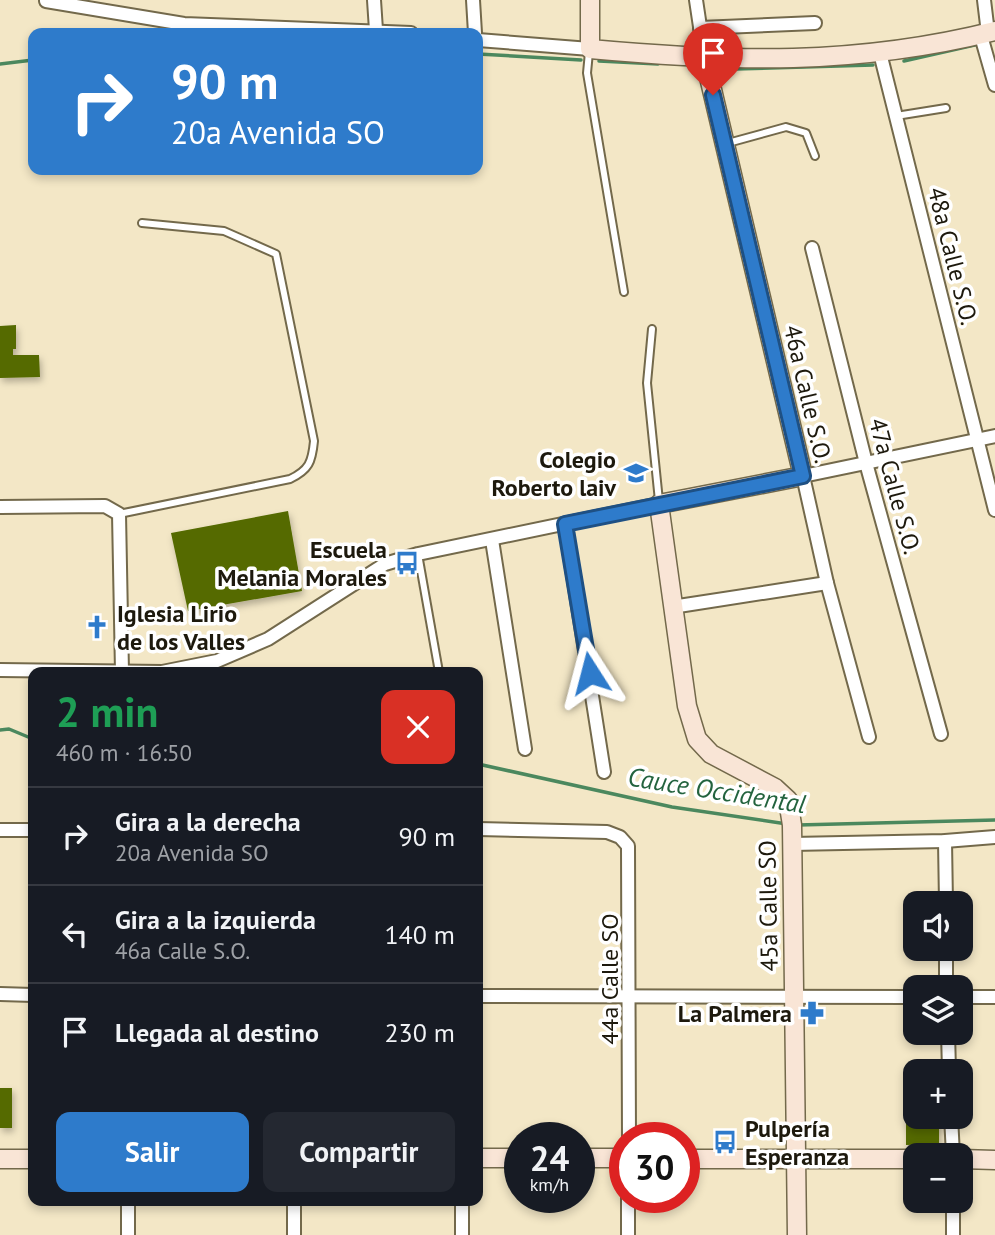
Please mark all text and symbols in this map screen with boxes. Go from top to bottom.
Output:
pin [683,23,743,95]
icon: arrive [694,34,732,72]
text: 90 m [171,49,278,113]
icon: right [56,56,147,147]
text: 20a Avenida SO [171,111,385,153]
street label: 48a Calle S.O. [921,184,985,328]
street label: 46a Calle S.O. [777,322,839,466]
street label: 47a Calle S.O. [862,414,928,558]
place label: Colegio Roberto laiv [492,444,617,503]
school or university icon: Colegio Roberto laiv [622,459,650,487]
place label: Escuela Melania Morales [217,534,387,593]
bus stop icon: Escuela Melania Morales [393,549,421,577]
place label: Iglesia Lirio de los Valles [117,598,245,657]
church icon: Iglesia Lirio de los Valles [83,613,111,641]
position arrow [553,636,627,710]
text: 2 min [56,684,158,739]
button: close [381,690,455,764]
text: 460 m · 16:50 [56,738,192,767]
water label: Cauce Occidental [626,760,808,820]
text: Gira a la derecha [115,805,301,838]
icon: right [56,817,94,855]
text: 90 m [399,820,455,853]
text: 20a Avenida SO [115,838,269,867]
street label: 45a Calle SO [751,840,785,972]
map controls [903,891,973,1213]
button: sound [903,891,973,961]
text: Gira a la izquierda [115,903,316,936]
street label: 44a Calle SO [594,913,625,1045]
icon: left [56,915,94,953]
text: 140 m [384,918,455,951]
text: 46a Calle S.O. [115,936,250,965]
button: layers [903,975,973,1045]
place label: La Palmera [678,998,792,1029]
pharmacy icon: La Palmera [798,999,826,1027]
icon: arrive [56,1013,94,1051]
text: Llegada al destino [115,1016,319,1049]
text: 230 m [384,1016,455,1049]
button: + [903,1059,973,1129]
button: Salir [56,1112,249,1192]
button: Compartir [263,1112,455,1192]
place label: Pulpería Esperanza [745,1113,849,1172]
speed limit sign: 30 [609,1122,700,1213]
bus stop icon: Pulpería Esperanza [711,1128,739,1156]
text: 24 [530,1135,569,1181]
button: − [903,1143,973,1213]
text: km/h [530,1173,569,1196]

